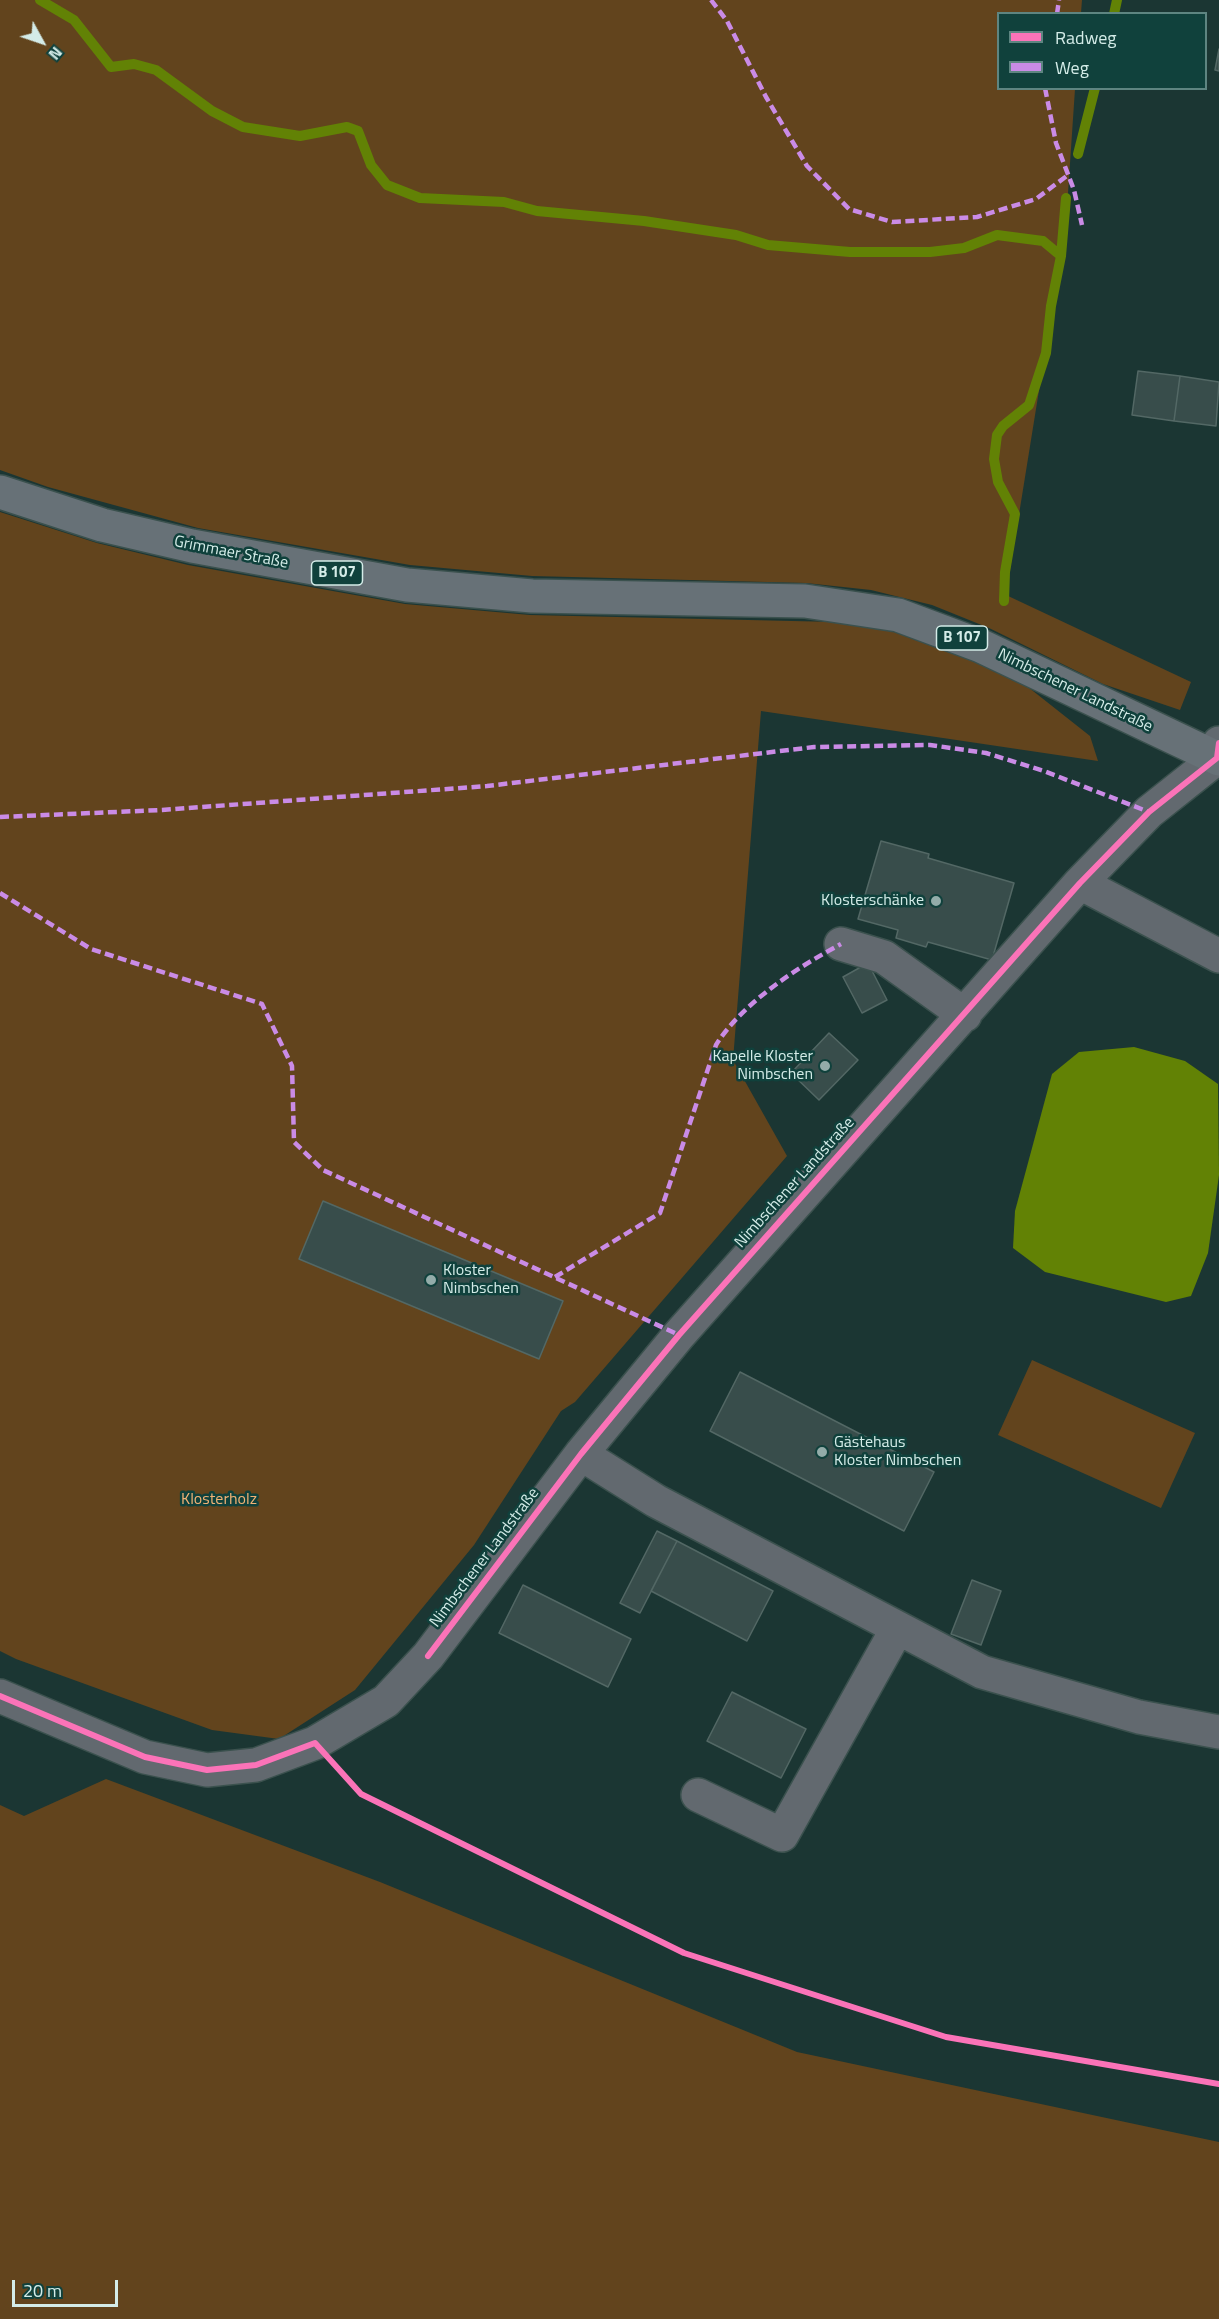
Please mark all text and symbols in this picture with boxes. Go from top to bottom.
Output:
north arrow [12,12,72,72]
legend [997,12,1207,90]
text: Radweg [1055,24,1117,51]
text: N [43,42,69,66]
text: Weg [1055,54,1089,81]
street label: Grimmaer Straße [172,533,290,573]
road number: B 107 [312,561,362,585]
road number: B 107 [936,626,988,650]
street label: Nimbschener Landstraße [995,645,1155,737]
place label: Klosterschänke [821,891,924,911]
marker: Klosterschänke [929,894,943,908]
place label: Kapelle Kloster Nimbschen [712,1047,813,1085]
marker: Kapelle Kloster Nimbschen [818,1059,832,1073]
street label: Nimbschener Landstraße [731,1114,859,1252]
place label: Kloster Nimbschen [443,1261,519,1299]
marker: Kloster Nimbschen [424,1273,438,1287]
place label: Gästehaus Kloster Nimbschen [834,1433,961,1471]
marker: Gästehaus Kloster Nimbschen [815,1445,829,1459]
street label: Nimbschener Landstraße [426,1485,544,1631]
park label: Klosterholz [181,1490,257,1510]
scale bar [15,2268,122,2306]
text: 20 m [23,2277,62,2304]

